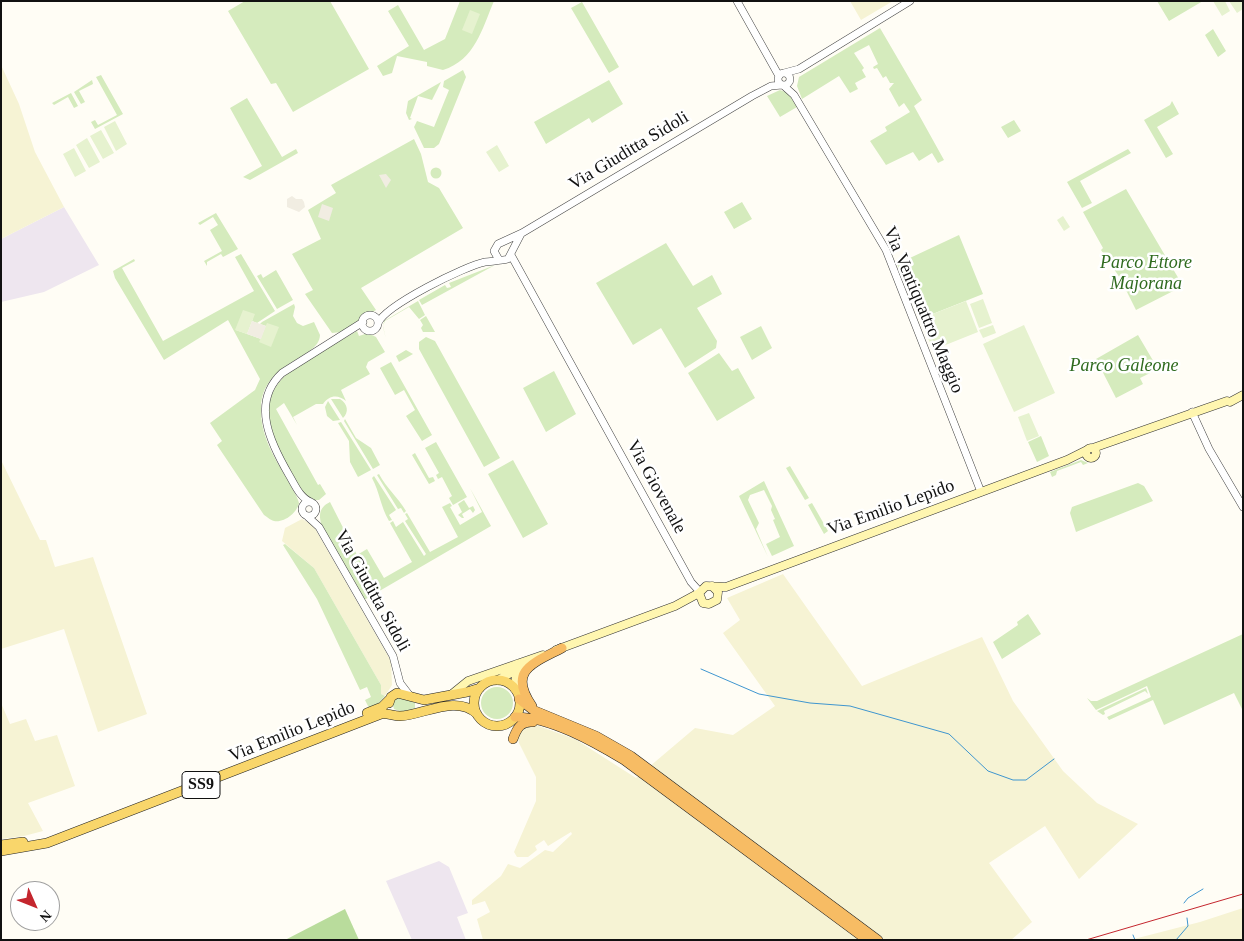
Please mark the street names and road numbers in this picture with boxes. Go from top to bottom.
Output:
street label: Via Giuditta Sidoli [565,107,693,195]
street label: Via Ventiquattro Maggio [878,223,968,397]
street label: Via Giovenale [621,437,691,537]
street label: Via Emilio Lepido [824,475,958,541]
street label: Via Giuditta Sidoli [330,526,414,656]
street label: Via Emilio Lepido [226,697,358,767]
road number: SS9 [182,772,220,798]

